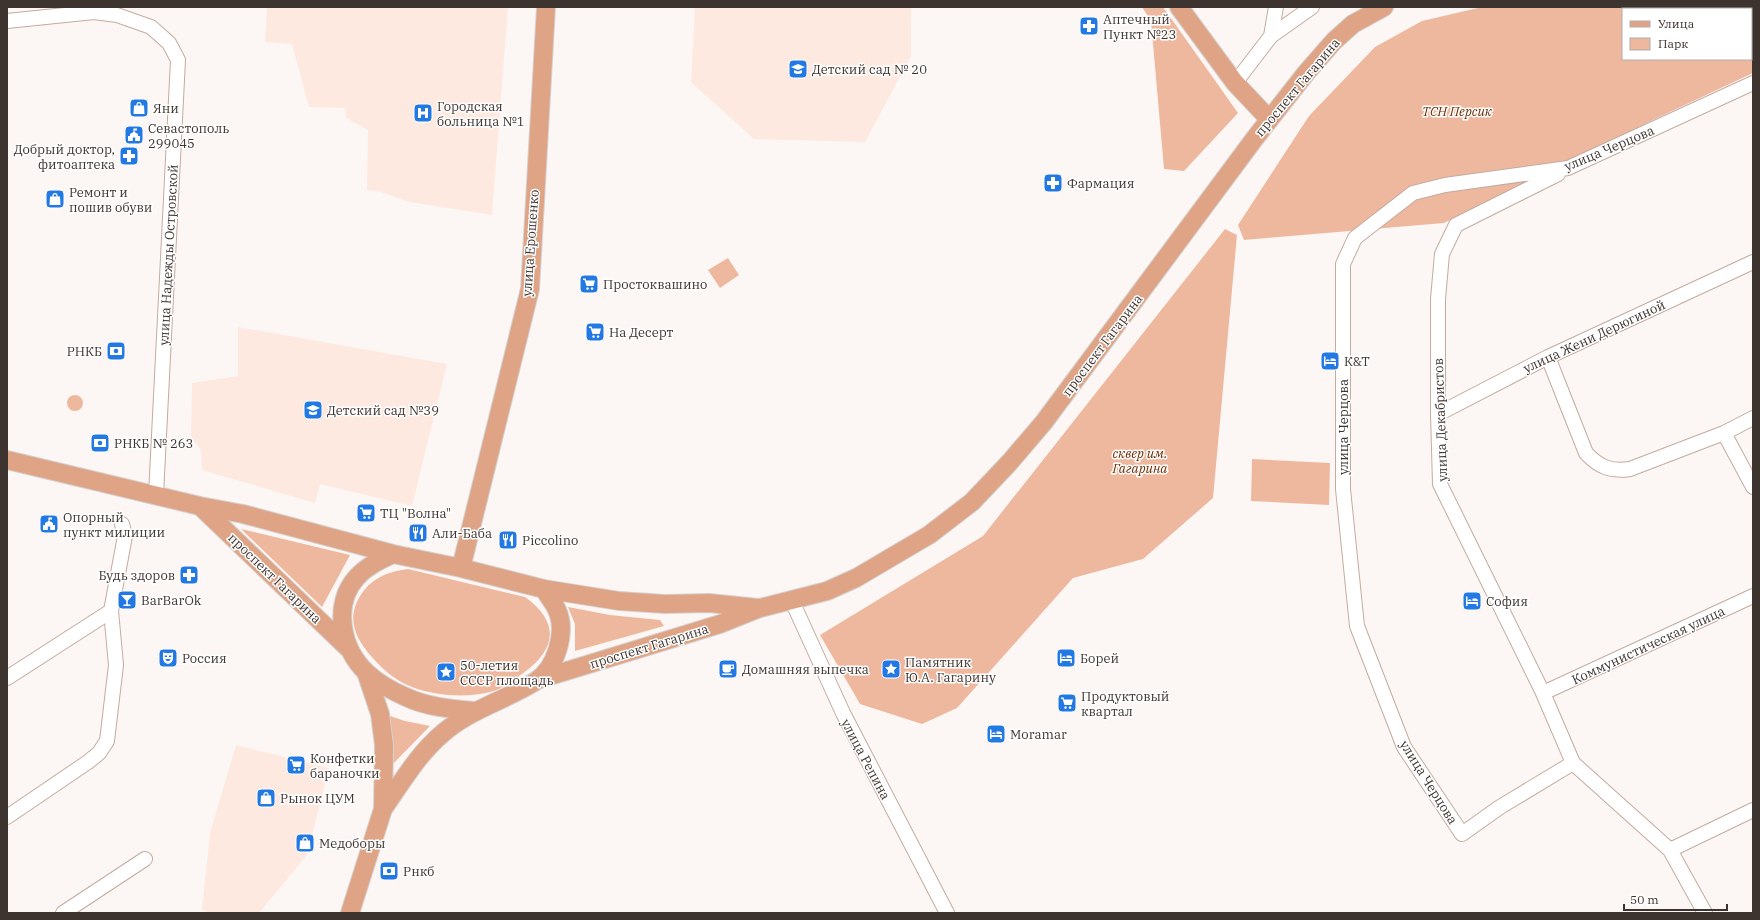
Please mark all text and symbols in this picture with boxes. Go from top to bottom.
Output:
legend [1622,8,1752,60]
place label: Аптечный Пункт №23 [1103,11,1176,43]
pharmacy icon: Аптечный Пункт №23 [1078,15,1100,37]
text: Улица [1658,16,1695,31]
street label: проспект Гагарина [1251,35,1344,140]
text: Парк [1658,36,1688,51]
school or university icon: Детский сад № 20 [787,58,809,80]
place label: Детский сад № 20 [812,61,927,78]
shop icon: Яни [128,97,150,119]
place label: Городская больница №1 [437,98,525,130]
place label: Яни [153,100,179,117]
hospital icon: Городская больница №1 [412,102,434,124]
park label: ТСН Персик [1422,103,1493,120]
place label: Севастополь 299045 [148,120,229,152]
street label: улица Черцова [1562,122,1657,175]
public building icon: Севастополь 299045 [123,124,145,146]
place label: Добрый доктор, фитоаптека [14,141,115,173]
pharmacy icon: Добрый доктор, фитоаптека [118,145,140,167]
street label: улица Надежды Островской [155,164,182,346]
pharmacy icon: Фармация [1042,172,1064,194]
place label: Фармация [1067,175,1134,192]
place label: Ремонт и пошив обуви [69,184,152,216]
shop icon: Ремонт и пошив обуви [44,188,66,210]
street label: улица Ерошенко [518,189,543,297]
supermarket icon: Простоквашино [578,273,600,295]
place label: Простоквашино [603,276,707,293]
street label: проспект Гагарина [1059,291,1146,400]
street label: улица Жени Дерюгиной [1520,296,1668,377]
supermarket icon: На Десерт [584,321,606,343]
place label: На Десерт [609,324,674,341]
bank icon: РНКБ [105,340,127,362]
place label: РНКБ [67,343,102,360]
hotel icon: К&Т [1319,350,1341,372]
place label: К&Т [1344,353,1370,370]
street label: улица Декабристов [1430,358,1451,482]
street label: улица Черцова [1335,379,1352,475]
school or university icon: Детский сад №39 [302,399,324,421]
place label: Детский сад №39 [327,402,439,419]
bank icon: РНКБ № 263 [89,432,111,454]
place label: РНКБ № 263 [114,435,193,452]
park label: сквер им. Гагарина [1112,445,1167,477]
supermarket icon: ТЦ "Волна" [355,502,377,524]
place label: ТЦ "Волна" [380,505,451,522]
place label: Опорный пункт милиции [63,509,165,541]
public building icon: Опорный пункт милиции [38,513,60,535]
restaurant icon: Али-Баба [407,522,429,544]
place label: Али-Баба [432,525,492,542]
street label: проспект Гагарина [224,529,325,627]
restaurant icon: Piccolino [497,529,519,551]
place label: Piccolino [522,532,578,549]
pharmacy icon: Будь здоров [178,564,200,586]
place label: Будь здоров [98,567,175,584]
bar icon: BarBarOk [116,589,138,611]
hotel icon: София [1461,590,1483,612]
place label: BarBarOk [141,592,202,609]
place label: София [1486,593,1528,610]
street label: Коммунистическая улица [1569,602,1728,688]
street label: проспект Гагарина [588,620,711,673]
theatre icon: Россия [157,647,179,669]
hotel icon: Борей [1055,647,1077,669]
place label: Россия [182,650,227,667]
place label: Борей [1080,650,1119,667]
place label: Памятник Ю.А. Гагарину [905,654,996,686]
place label: 50-летия СССР площадь [460,657,554,689]
cafe icon: Домашняя выпечка [717,658,739,680]
place icon: Памятник Ю.А. Гагарину [880,658,902,680]
place icon: 50-летия СССР площадь [435,661,457,683]
place label: Домашняя выпечка [742,661,869,678]
place label: Продуктовый квартал [1081,688,1169,720]
supermarket icon: Продуктовый квартал [1056,692,1078,714]
street label: улица Репина [837,716,894,803]
hotel icon: Moramar [985,723,1007,745]
place label: Moramar [1010,726,1067,743]
street label: улица Черцова [1396,737,1461,827]
place label: Конфетки бараночки [310,750,380,782]
supermarket icon: Конфетки бараночки [285,754,307,776]
shop icon: Рынок ЦУМ [255,787,277,809]
place label: Рынок ЦУМ [280,790,355,807]
shop icon: Медоборы [294,832,316,854]
place label: Медоборы [319,835,385,852]
bank icon: Рнкб [378,860,400,882]
place label: Рнкб [403,863,434,880]
scale bar [1624,886,1727,912]
text: 50 m [1630,892,1659,907]

